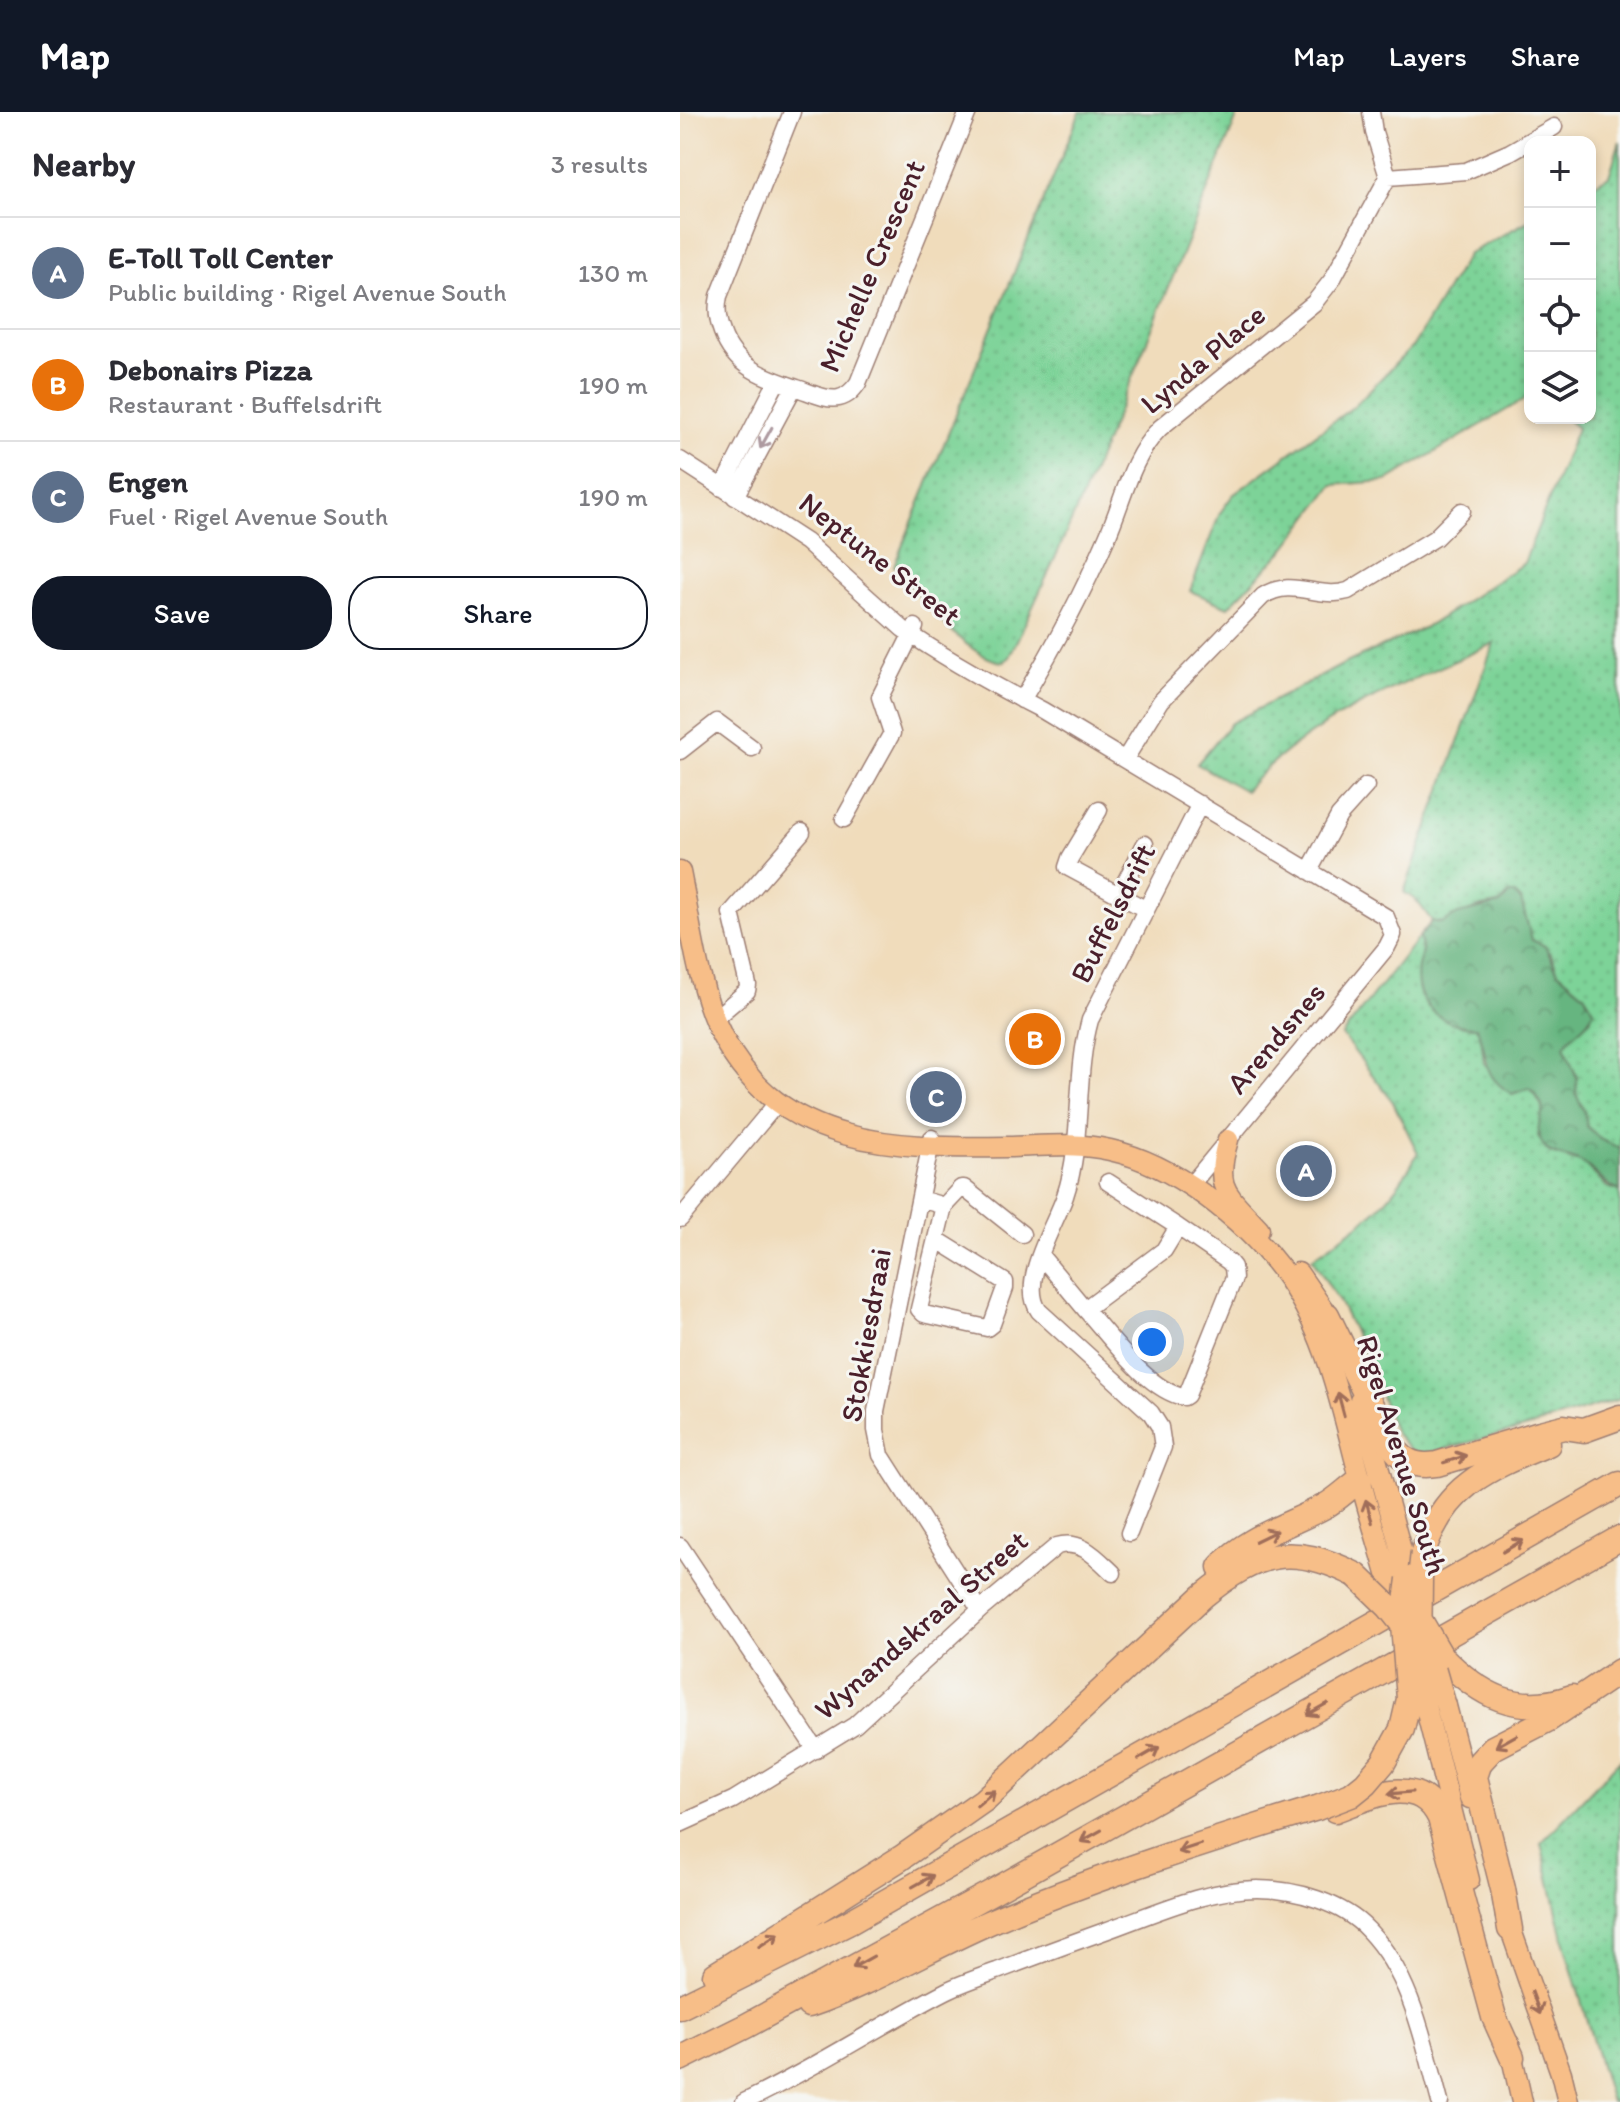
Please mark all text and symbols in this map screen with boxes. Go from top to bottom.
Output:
text: Map [40,33,110,79]
text: Map [1293,39,1345,73]
text: Layers [1389,39,1467,73]
text: Share [1511,39,1580,73]
map controls [1524,136,1596,424]
button: + [1524,136,1596,208]
text: Nearby [32,144,135,185]
text: 3 results [551,148,648,180]
street label: Michelle Crescent [810,154,933,378]
button: − [1524,208,1596,280]
text: E-Toll Toll Center [108,239,333,276]
text: A [50,257,66,289]
text: 130 m [578,257,648,289]
text: Public building · Rigel Avenue South [108,276,506,308]
button: locate [1524,280,1596,352]
street label: Lynda Place [1133,296,1273,422]
text: Debonairs Pizza [108,351,312,388]
button: layers [1524,352,1596,424]
text: B [50,369,66,401]
text: 190 m [579,369,648,401]
text: Restaurant · Buffelsdrift [108,388,382,420]
one-way arrow [758,426,774,449]
text: Engen [108,463,188,500]
text: C [50,481,66,513]
text: 190 m [579,481,648,513]
street label: Neptune Street [792,484,969,633]
text: Fuel · Rigel Avenue South [108,500,388,532]
button: Save [32,576,332,650]
button: Share [348,576,648,650]
street label: Buffelsdrift [1062,837,1163,989]
street label: Arendsnes [1218,974,1333,1101]
pin: B [1009,1009,1061,1069]
pin: C [910,1067,962,1127]
pin: A [1280,1141,1332,1201]
street label: Stokkiesdraai [832,1245,899,1425]
your location [1132,1322,1172,1362]
street label: Rigel Avenue South [1349,1331,1456,1579]
one-way arrow [1333,1391,1348,1417]
one-way arrow [1441,1451,1467,1466]
one-way arrow [1361,1499,1376,1525]
street label: Wynandskraal Street [806,1522,1035,1727]
one-way arrow [1253,1528,1277,1543]
one-way arrow [1501,1538,1524,1554]
one-way arrow [1306,1701,1329,1717]
one-way arrow [1495,1733,1518,1749]
one-way arrow [1137,1745,1160,1761]
one-way arrow [1387,1786,1414,1801]
one-way arrow [976,1789,996,1807]
one-way arrow [1079,1829,1103,1845]
one-way arrow [1177,1842,1202,1857]
one-way arrow [911,1873,934,1889]
one-way arrow [757,1932,779,1948]
one-way arrow [852,1955,875,1971]
one-way arrow [1529,1990,1544,2015]

